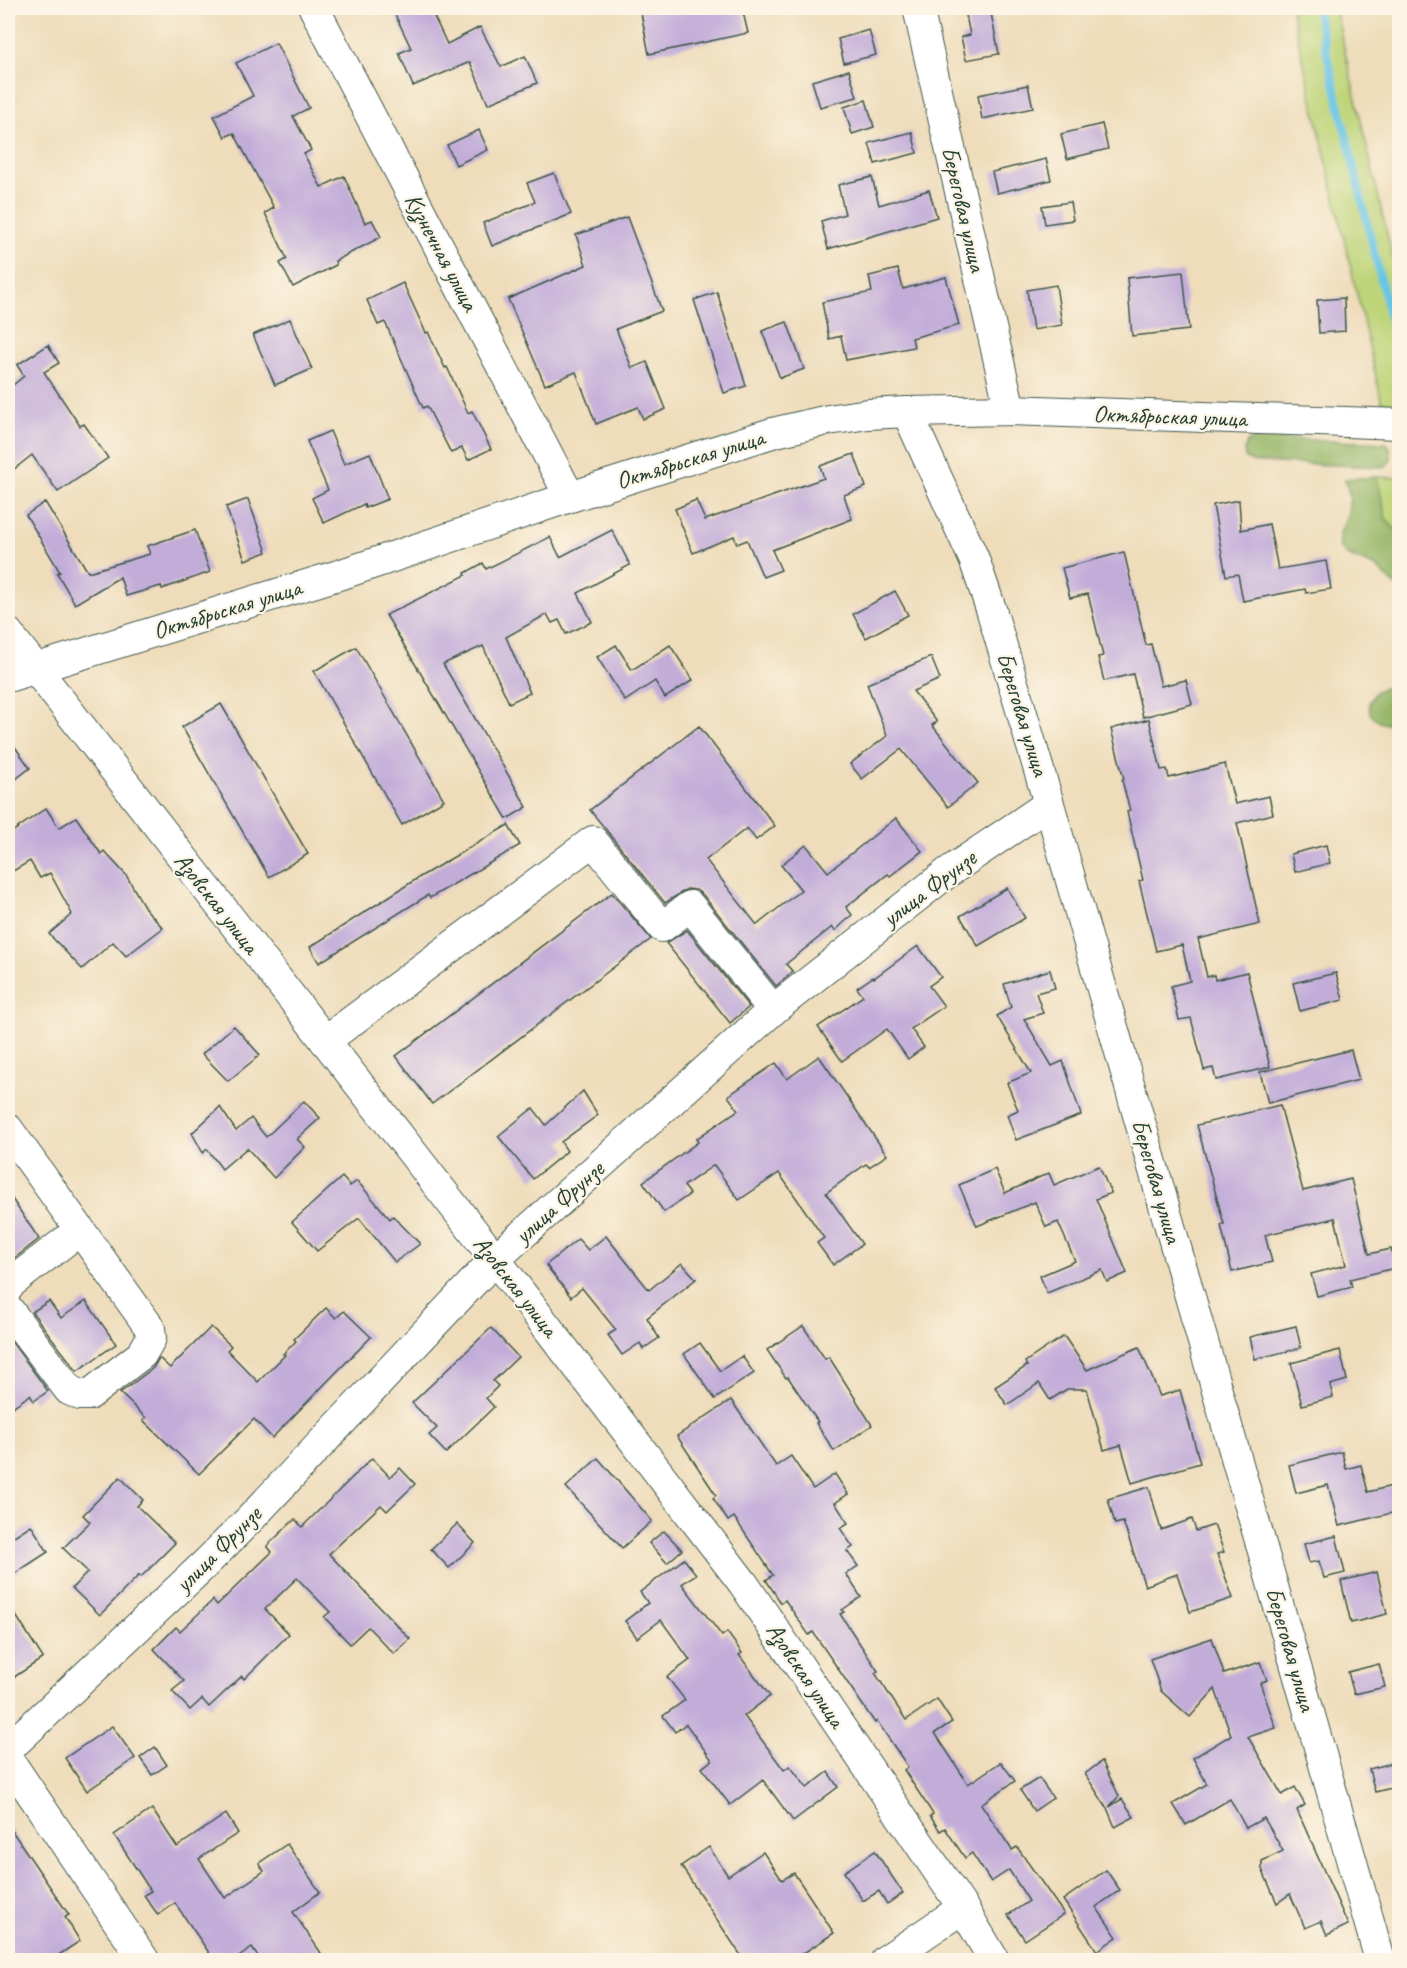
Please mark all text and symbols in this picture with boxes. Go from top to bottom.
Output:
street label: Береговая улица [935,144,993,276]
street label: Кузнечная улица [398,188,486,318]
street label: Октябрьская улица [1093,398,1249,434]
street label: Октябрьская улица [612,422,770,496]
street label: Октябрьская улица [149,572,307,646]
street label: Береговая улица [990,649,1056,781]
street label: улица Фрунзе [874,842,984,934]
street label: Азовская улица [167,846,267,962]
street label: Береговая улица [1125,1116,1189,1248]
street label: улица Фрунзе [507,1153,612,1251]
street label: Азовская улица [466,1229,566,1345]
street label: улица Фрунзе [167,1498,269,1600]
street label: Береговая улица [1259,1584,1323,1716]
street label: Азовская улица [759,1617,853,1736]

